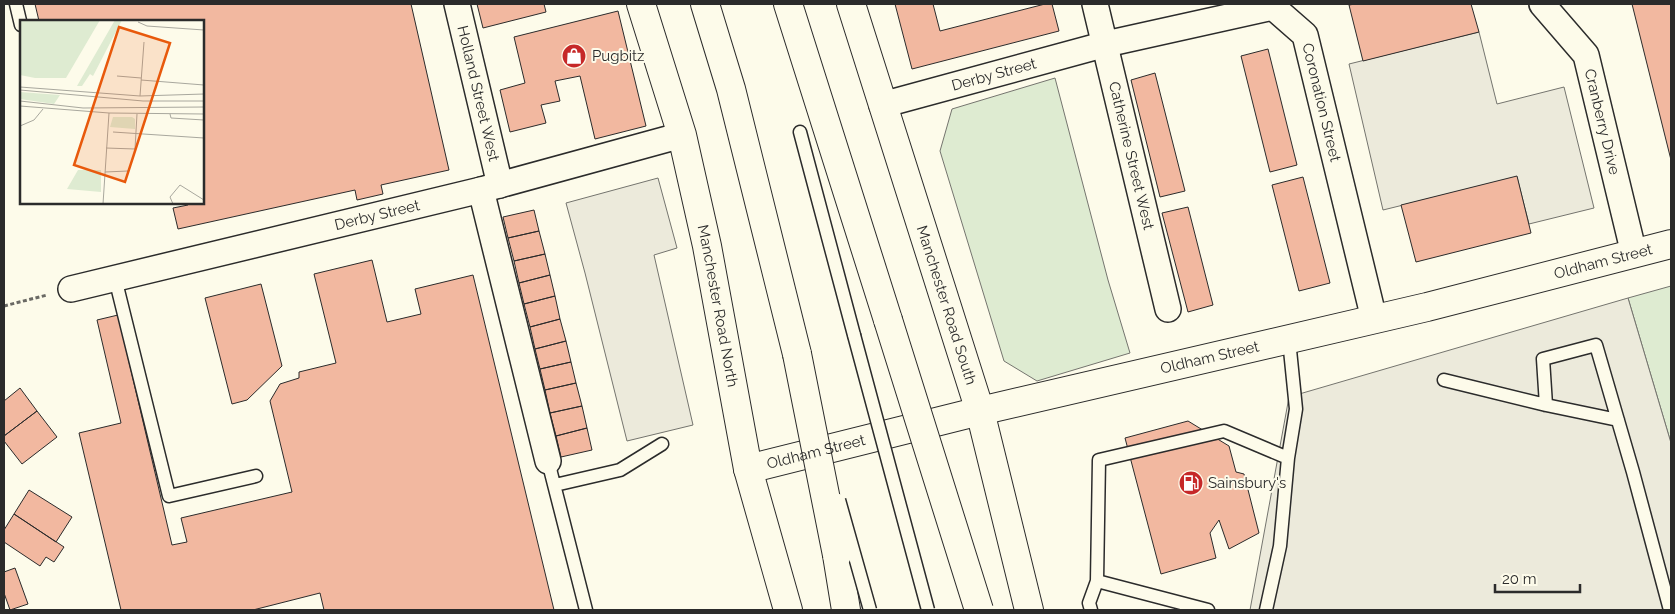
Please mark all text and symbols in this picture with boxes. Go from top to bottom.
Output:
inset map [20,20,204,204]
street label: Holland Street West [453,24,503,163]
street label: Coronation Street [1298,41,1344,163]
shop icon: Pugbitz [561,43,587,69]
place label: Pugbitz [592,47,644,65]
street label: Derby Street [950,54,1038,95]
street label: Cranberry Drive [1581,67,1624,177]
street label: Catherine Street West [1105,80,1158,232]
street label: Derby Street [333,196,422,234]
street label: Manchester Road North [693,223,742,389]
street label: Manchester Road South [913,223,980,387]
street label: Oldham Street [1552,240,1654,283]
street label: Oldham Street [1159,337,1261,378]
street label: Oldham Street [765,431,867,473]
fuel station icon: Sainsbury's [1178,470,1204,496]
place label: Sainsbury's [1208,474,1286,492]
scale bar [1495,562,1580,594]
text: 20 m [1502,570,1537,588]

